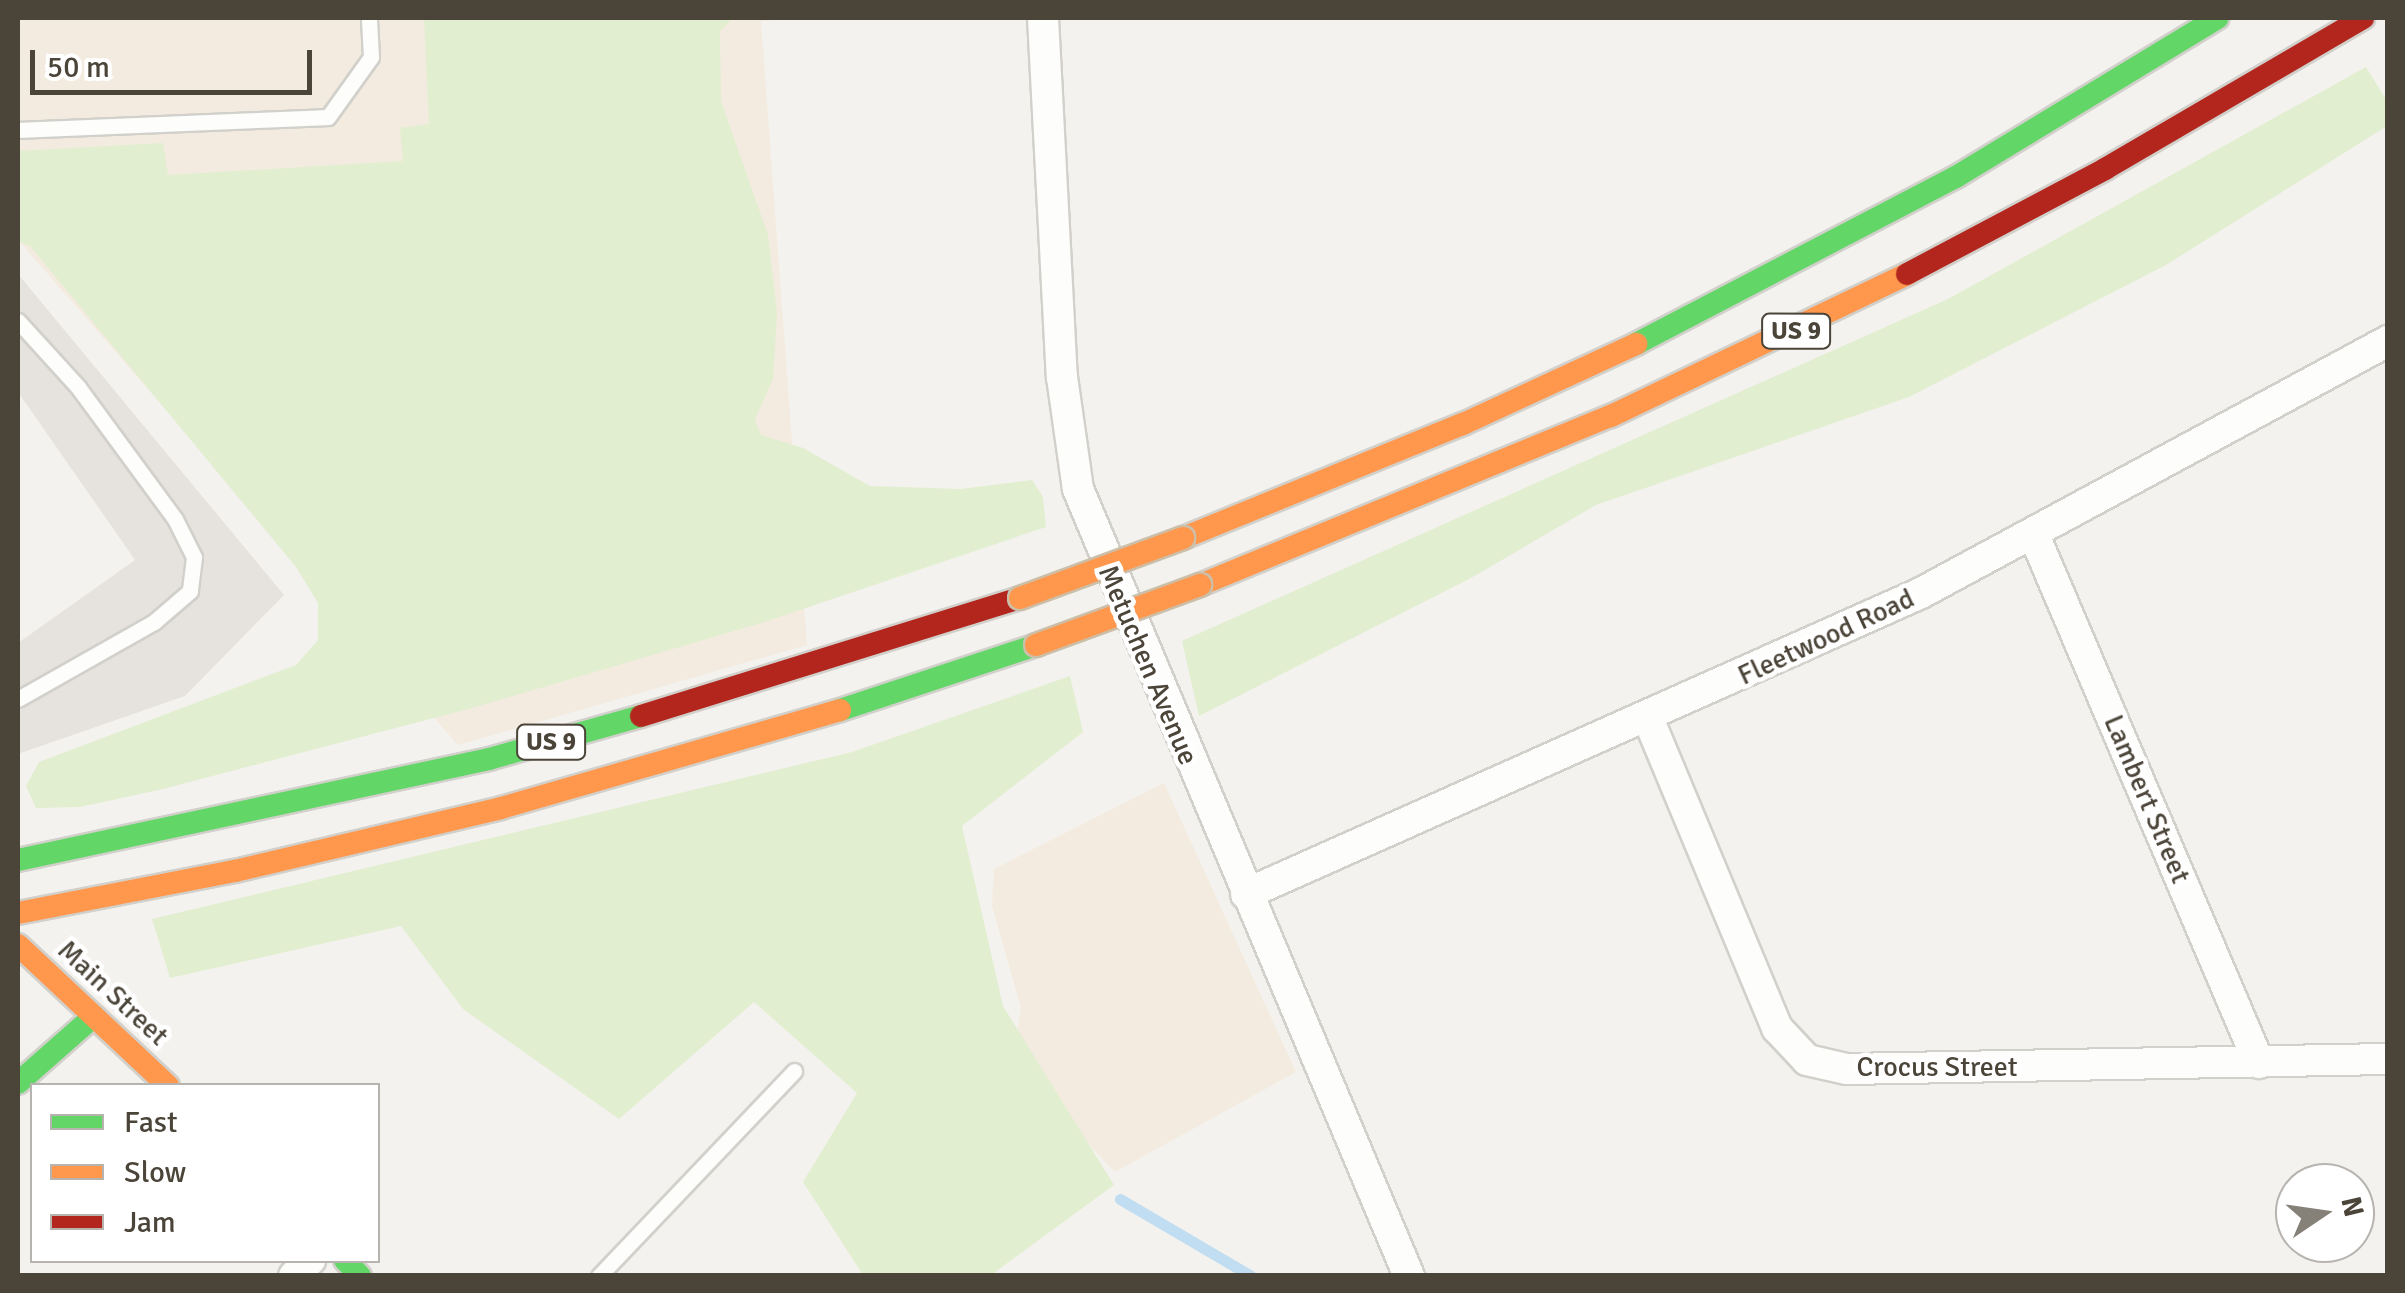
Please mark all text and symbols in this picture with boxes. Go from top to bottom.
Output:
scale bar [35,30,318,92]
text: 50 m [47,49,110,86]
road number: US 9 [1761,311,1831,351]
street label: Metuchen Avenue [1091,560,1205,770]
street label: Fleetwood Road [1733,582,1919,692]
street label: Lambert Street [2096,710,2198,888]
road number: US 9 [516,722,586,762]
street label: Main Street [51,933,175,1053]
street label: Crocus Street [1856,1050,2018,1084]
legend [30,1083,380,1263]
text: Fast [124,1104,177,1141]
text: Slow [124,1154,186,1191]
north arrow [2275,1163,2375,1263]
text: N [2334,1193,2371,1220]
text: Jam [124,1204,176,1241]

